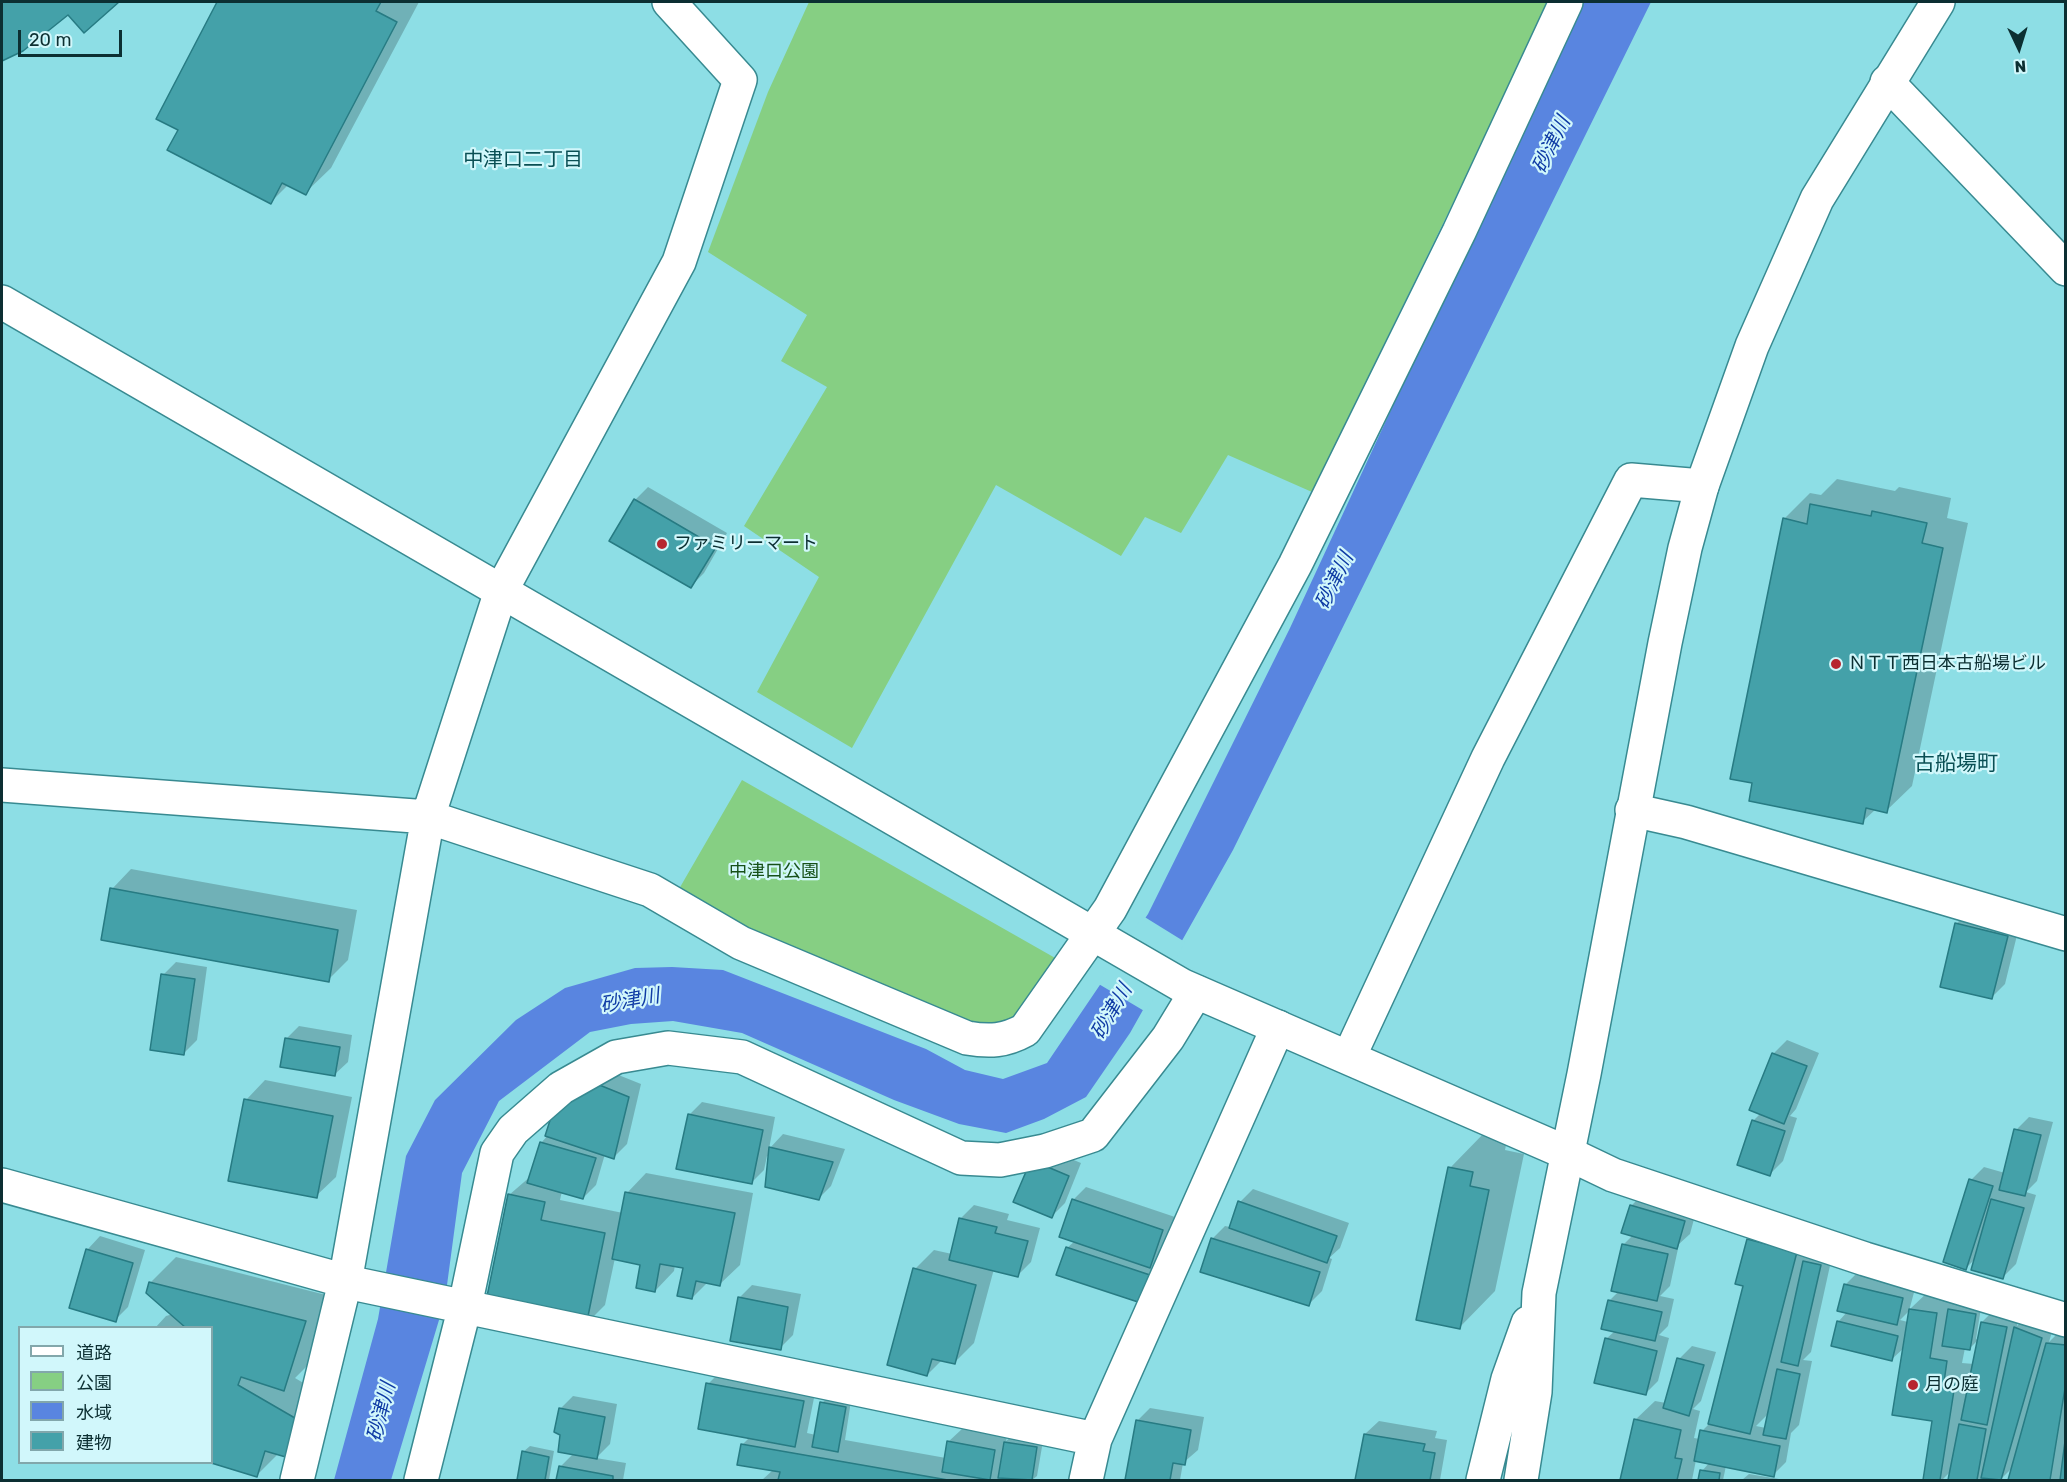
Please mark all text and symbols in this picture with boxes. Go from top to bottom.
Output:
scale bar [21,18,124,56]
north arrow [1989,18,2049,78]
text: 20 m [29,29,71,51]
text: N [2014,57,2027,76]
water label: 砂津川 [1528,113,1576,177]
district label: 中津口二丁目 [463,148,583,172]
place label: ファミリーマート [674,533,818,555]
marker: ファミリーマート [655,537,669,551]
water label: 砂津川 [1311,549,1359,613]
place label: ＮＴＴ西日本古船場ビル [1848,653,2046,675]
marker: ＮＴＴ西日本古船場ビル [1829,657,1843,671]
district label: 古船場町 [1914,751,1998,777]
park label: 中津口公園 [729,861,819,883]
water label: 砂津川 [1087,980,1137,1044]
water label: 砂津川 [598,984,662,1018]
legend [18,1326,213,1464]
text: 道路 [76,1342,112,1364]
text: 公園 [76,1372,112,1394]
place label: 月の庭 [1925,1374,1979,1396]
marker: 月の庭 [1906,1378,1920,1392]
water label: 砂津川 [363,1380,401,1444]
text: 水域 [76,1402,112,1424]
text: 建物 [76,1432,112,1454]

